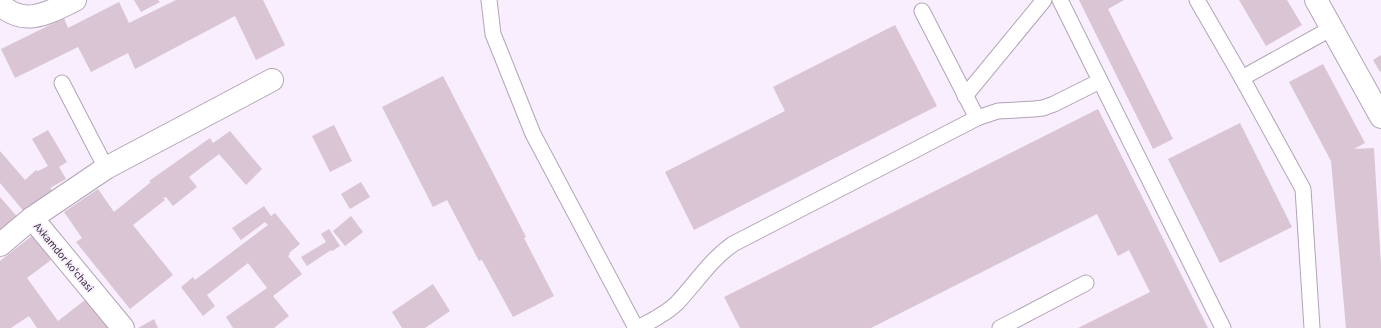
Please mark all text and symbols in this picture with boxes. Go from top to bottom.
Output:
street label: Axkamdor koʻchasi [30,219,97,295]

